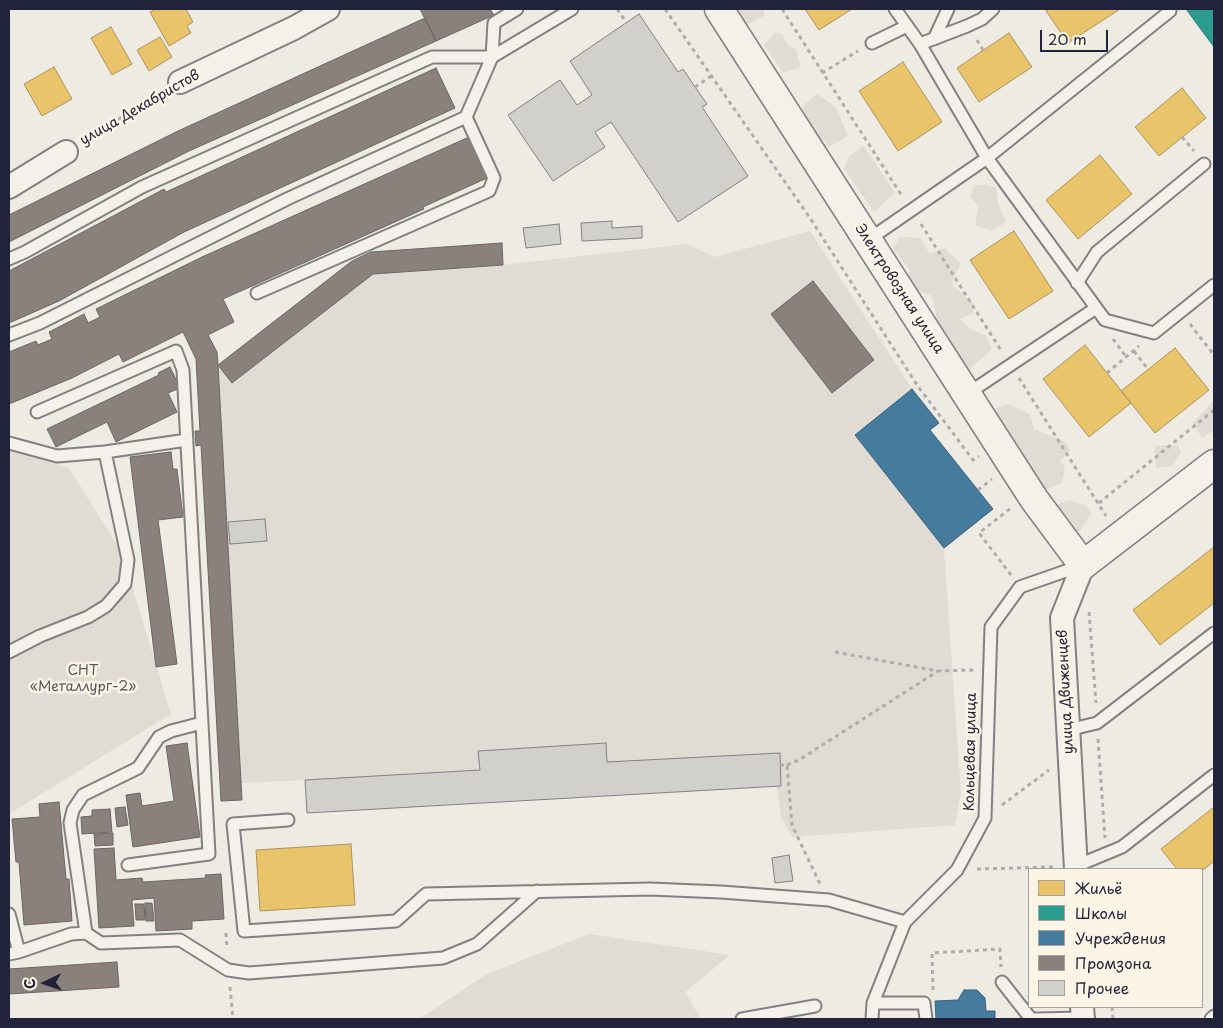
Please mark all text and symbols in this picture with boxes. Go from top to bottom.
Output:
scale bar [1043,20,1110,52]
text: 20 m [1048,27,1087,50]
street label: улица Декабристов [77,67,203,149]
street label: Электровозная улица [851,221,947,357]
street label: улица Движенцев [1054,629,1078,755]
park label: СНТ «Металлург-2» [30,663,136,696]
street label: Кольцевая улица [962,692,980,812]
legend [1028,868,1203,1008]
text: Жильё [1075,876,1122,899]
text: Школы [1075,901,1127,924]
text: Учреждения [1075,926,1166,949]
text: Промзона [1075,951,1151,974]
north arrow [20,958,70,1008]
text: Прочее [1075,976,1129,999]
text: С [19,978,40,990]

